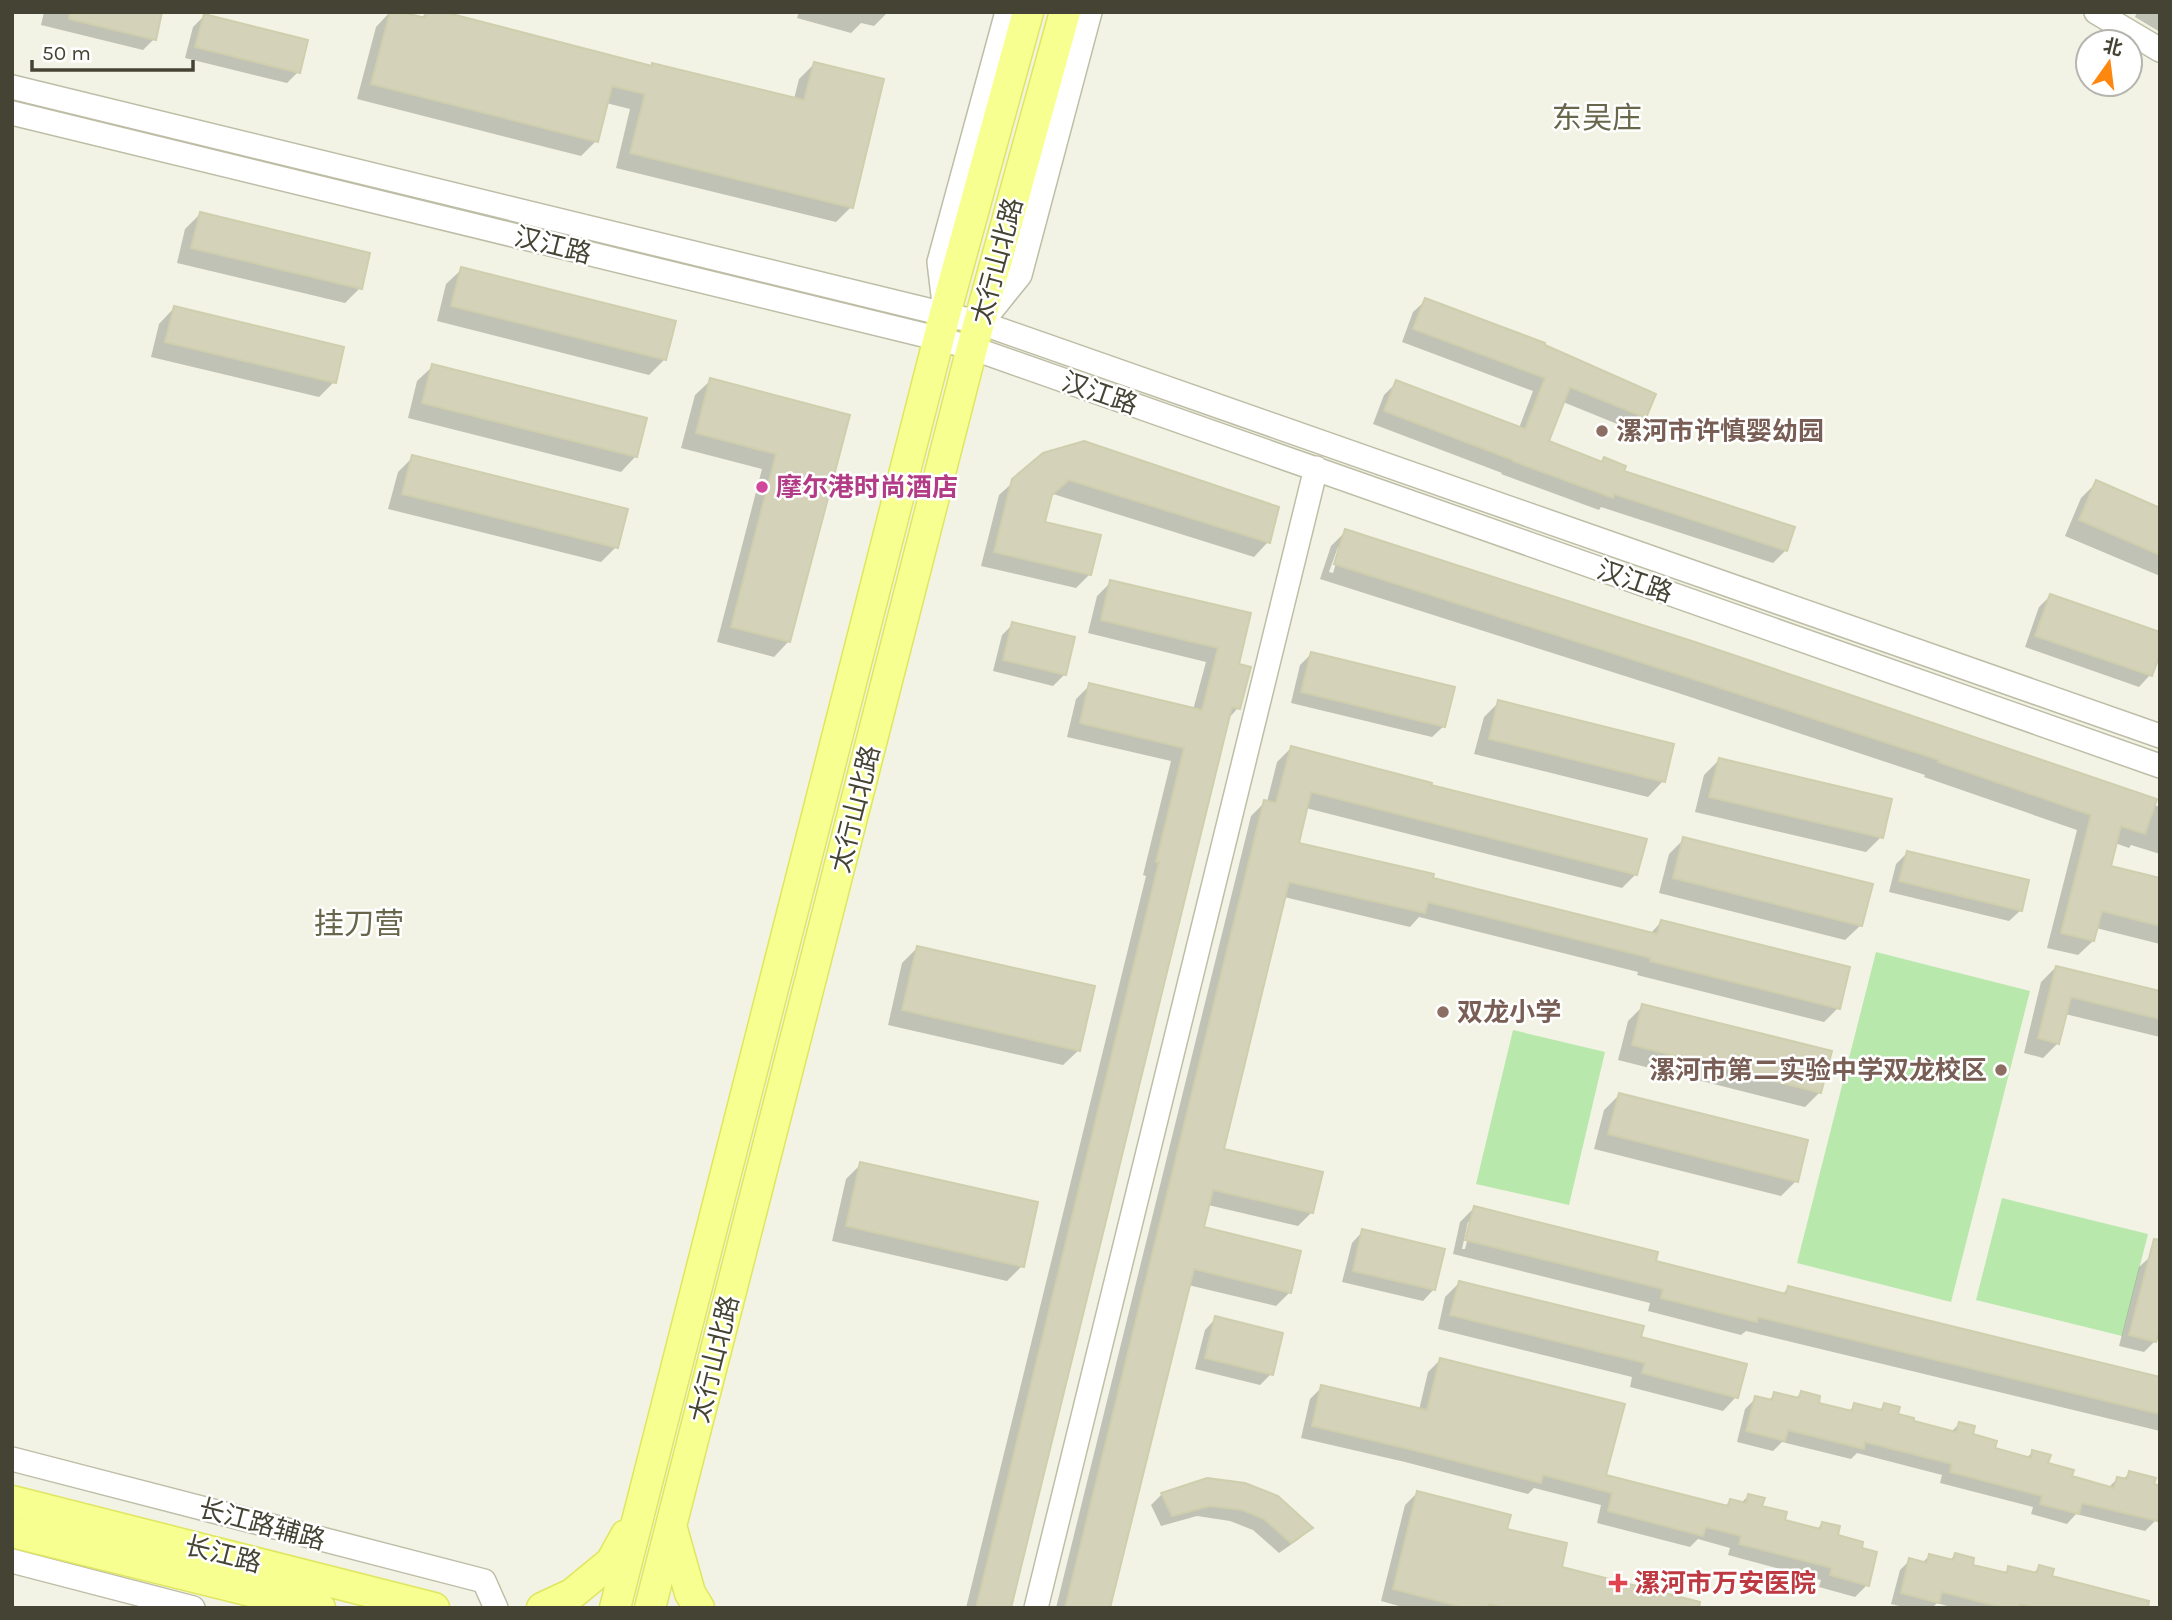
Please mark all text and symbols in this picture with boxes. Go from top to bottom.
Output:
scale bar [32,28,192,72]
north arrow [2074,28,2144,98]
text: 北 [2101,35,2125,60]
text: 50 m [42,41,91,65]
district label: 东吴庄 [1552,100,1642,136]
street label: 太行山北路 [966,194,1029,328]
street label: 汉江路 [511,221,594,270]
street label: 汉江路 [1058,366,1142,421]
place label: 漯河市许慎婴幼园 [1616,416,1824,447]
marker: 漯河市许慎婴幼园 [1594,423,1610,439]
place label: 摩尔港时尚酒店 [776,472,958,503]
marker: 摩尔港时尚酒店 [754,479,770,495]
street label: 汉江路 [1593,554,1677,609]
street label: 太行山北路 [825,742,886,876]
district label: 挂刀营 [314,906,404,942]
place label: 双龙小学 [1457,997,1561,1028]
marker: 双龙小学 [1435,1004,1451,1020]
place label: 漯河市第二实验中学双龙校区 [1649,1055,1987,1086]
marker: 漯河市第二实验中学双龙校区 [1993,1062,2009,1078]
street label: 太行山北路 [684,1292,745,1426]
street label: 长江路辅路 [195,1492,329,1556]
street label: 长江路 [181,1529,265,1579]
place label: 漯河市万安医院 [1634,1568,1816,1599]
marker: 漯河市万安医院 [1608,1573,1628,1593]

